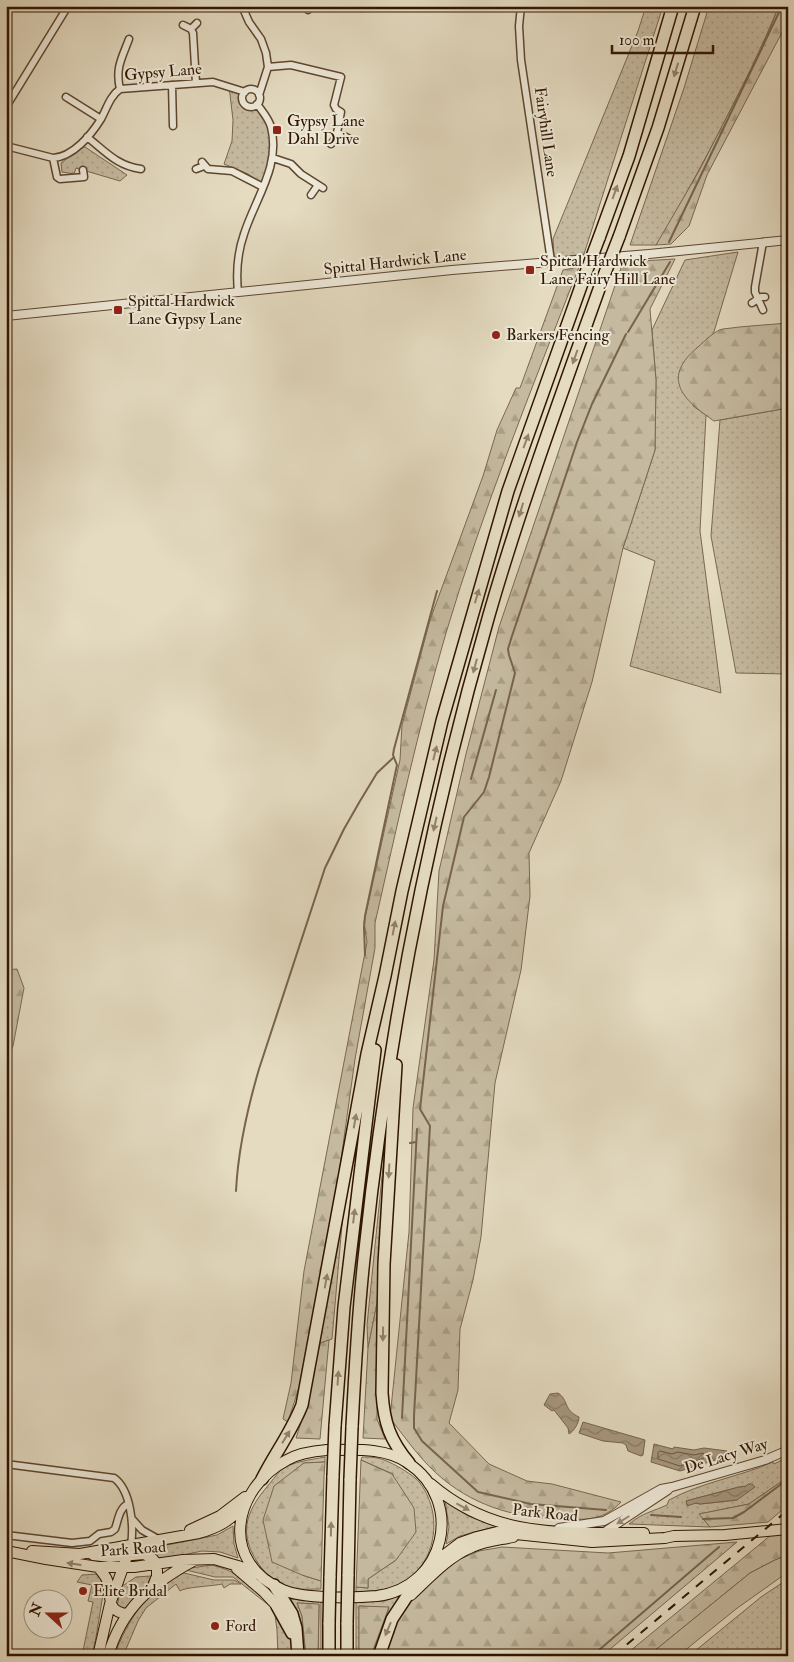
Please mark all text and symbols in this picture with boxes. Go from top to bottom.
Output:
scale bar [612,22,713,54]
text: 100 m [619,31,655,50]
street label: Gypsy Lane [123,59,203,86]
one-way arrow [672,62,679,77]
street label: Fairyhill Lane [530,86,562,179]
place label: Gypsy Lane Dahl Drive [287,111,365,149]
marker: Gypsy Lane Dahl Drive [271,124,283,136]
one-way arrow [611,184,619,199]
street label: Spittal Hardwick Lane [323,245,468,280]
place label: Spittal Hardwick Lane Fairy Hill Lane [540,251,676,289]
marker: Spittal Hardwick Lane Fairy Hill Lane [524,264,536,276]
place label: Spittal Hardwick Lane Gypsy Lane [128,291,242,330]
marker: Spittal Hardwick Lane Gypsy Lane [112,304,124,316]
place label: Barkers Fencing [506,325,610,345]
marker: Barkers Fencing [490,329,502,341]
one-way arrow [571,350,579,365]
one-way arrow [522,433,530,448]
one-way arrow [517,503,525,518]
one-way arrow [473,588,481,603]
one-way arrow [471,659,479,674]
one-way arrow [431,745,439,760]
one-way arrow [431,816,439,831]
one-way arrow [391,920,399,936]
one-way arrow [352,1113,360,1129]
one-way arrow [384,1164,392,1180]
one-way arrow [350,1208,358,1224]
one-way arrow [322,1272,330,1288]
one-way arrow [379,1326,387,1342]
one-way arrow [335,1369,343,1385]
one-way arrow [282,1431,291,1444]
street label: De Lacy Way [682,1434,771,1478]
street label: Park Road [511,1500,579,1526]
one-way arrow [456,1503,471,1511]
one-way arrow [616,1515,630,1525]
one-way arrow [328,1521,336,1537]
street label: Park Road [99,1537,167,1561]
one-way arrow [65,1559,81,1567]
place label: Elite Bridal [93,1581,167,1601]
marker: Elite Bridal [77,1585,89,1597]
north arrow [22,1590,72,1640]
text: N [26,1600,47,1619]
place label: Ford [225,1616,256,1636]
marker: Ford [209,1620,221,1632]
one-way arrow [384,1621,391,1636]

